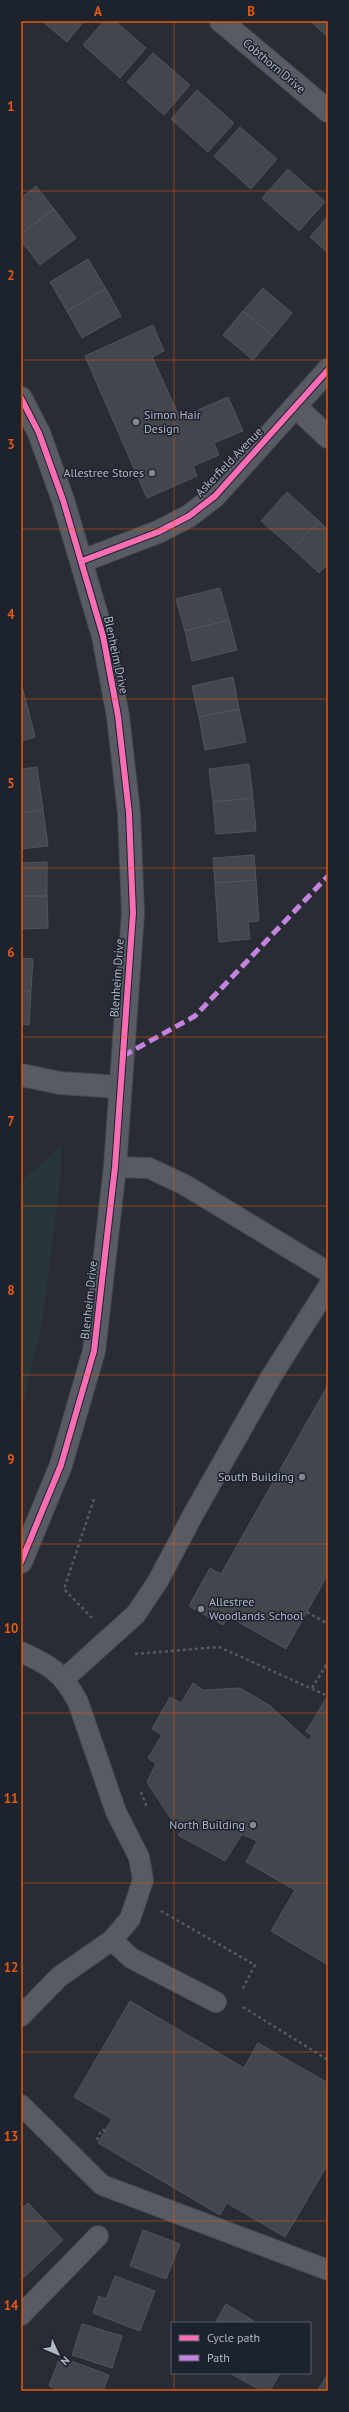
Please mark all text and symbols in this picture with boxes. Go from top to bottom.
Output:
text: A [94,3,102,20]
text: B [247,3,255,20]
street label: Cobthorn Drive [240,35,309,96]
text: 1 [7,98,15,115]
text: 2 [7,267,15,284]
place label: Simon Hair Design [144,407,201,436]
marker: Simon Hair Design [131,417,141,427]
street label: Askerfield Avenue [192,424,266,499]
text: 3 [7,436,15,453]
place label: Allestree Stores [63,465,144,480]
marker: Allestree Stores [147,468,157,478]
text: 4 [7,606,15,623]
street label: Blenheim Drive [101,615,132,695]
text: 5 [7,775,15,792]
street label: Blenheim Drive [106,938,127,1018]
text: 6 [7,944,15,961]
text: 7 [7,1113,15,1130]
street label: Blenheim Drive [77,1260,100,1340]
text: 8 [7,1282,15,1299]
text: 9 [7,1451,15,1468]
place label: South Building [218,1469,294,1484]
marker: South Building [297,1472,307,1482]
place label: Allestree Woodlands School [209,1594,304,1623]
marker: Allestree Woodlands School [196,1604,206,1614]
text: 10 [4,1620,18,1637]
text: 11 [4,1790,18,1807]
place label: North Building [169,1817,245,1832]
marker: North Building [248,1820,258,1830]
text: 12 [4,1959,18,1976]
text: 13 [4,2128,18,2145]
text: 14 [4,2297,19,2314]
legend [171,2322,311,2374]
text: Cycle path [207,2330,260,2345]
north arrow [38,2334,78,2374]
text: Path [207,2350,230,2365]
text: N [58,2353,73,2368]

